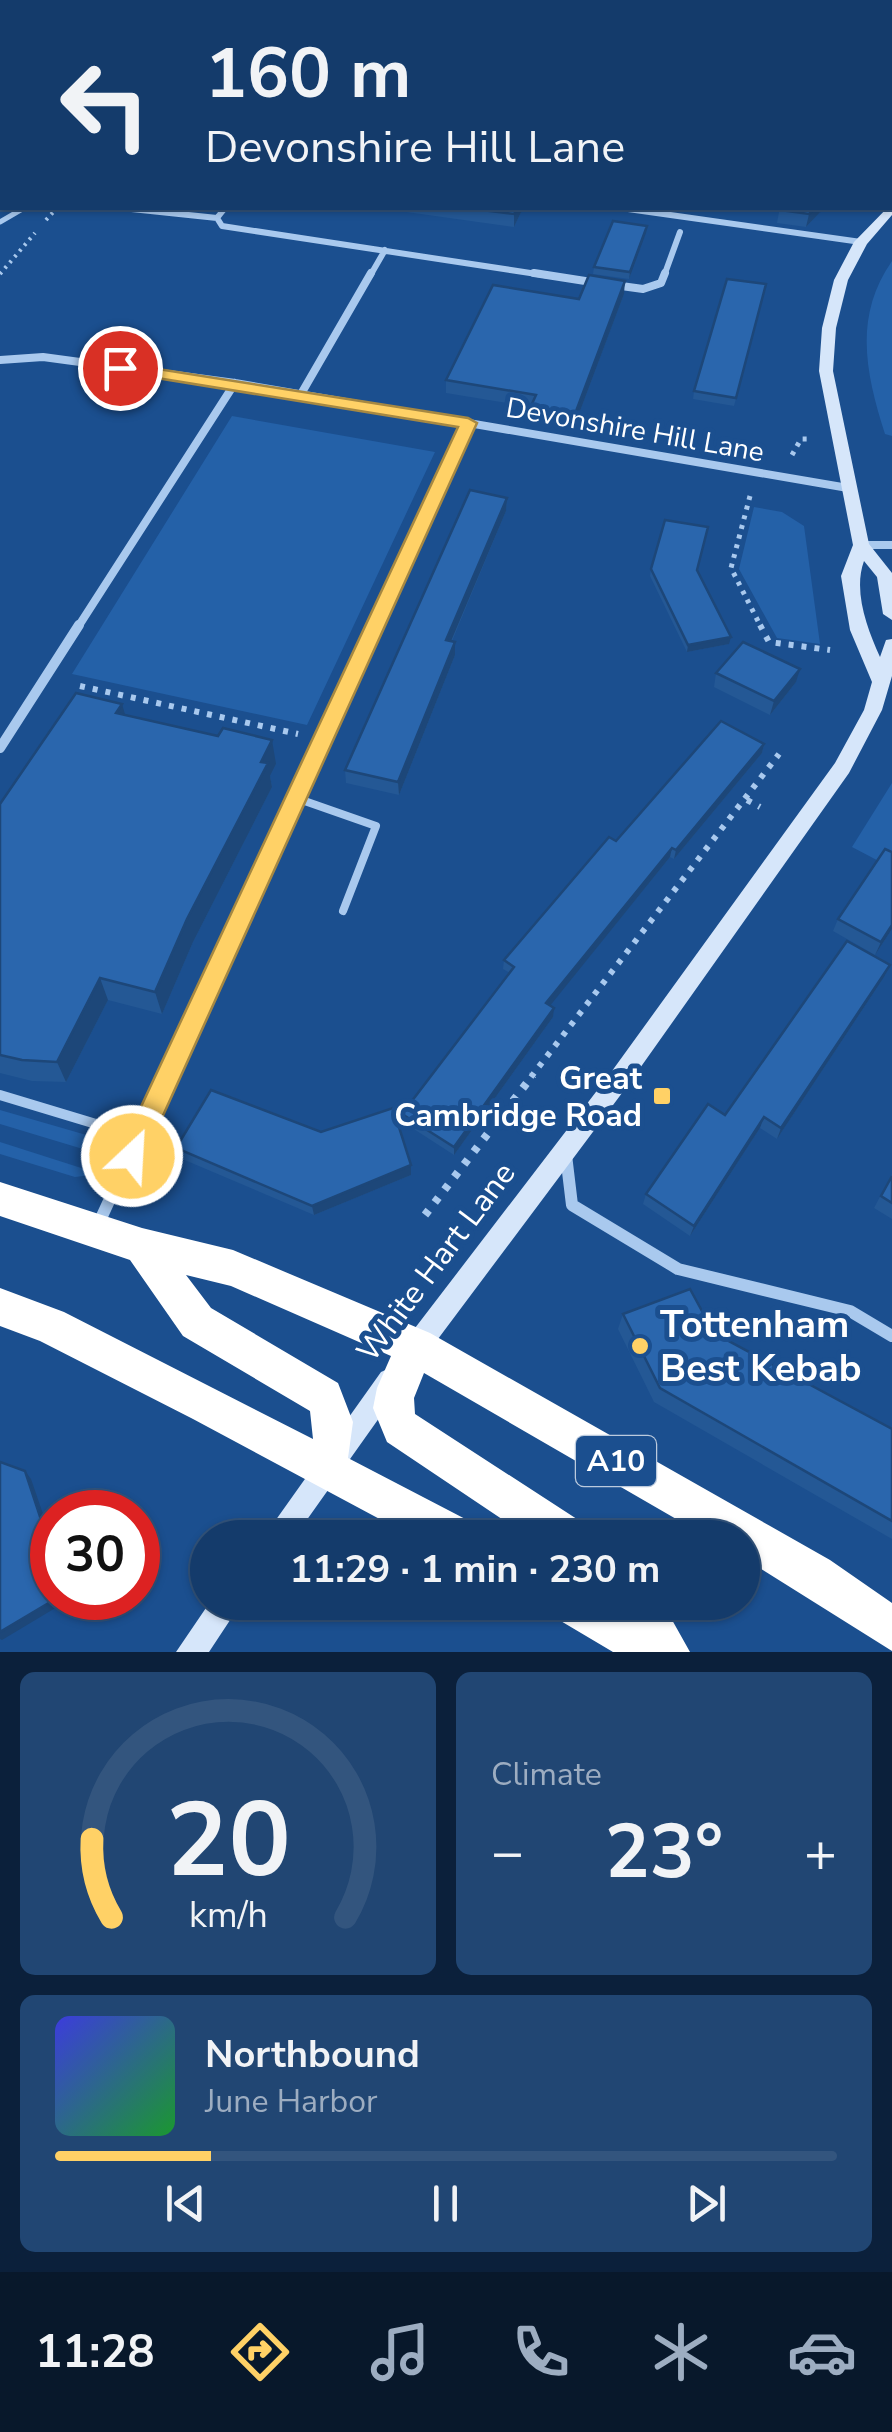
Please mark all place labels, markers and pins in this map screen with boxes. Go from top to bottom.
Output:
pin [78,326,163,411]
place label: Great Cambridge Road [394,1057,643,1137]
marker: Great Cambridge Road [651,1085,673,1107]
place label: Tottenham Best Kebab [660,1299,862,1394]
marker: Tottenham Best Kebab [629,1335,651,1357]

